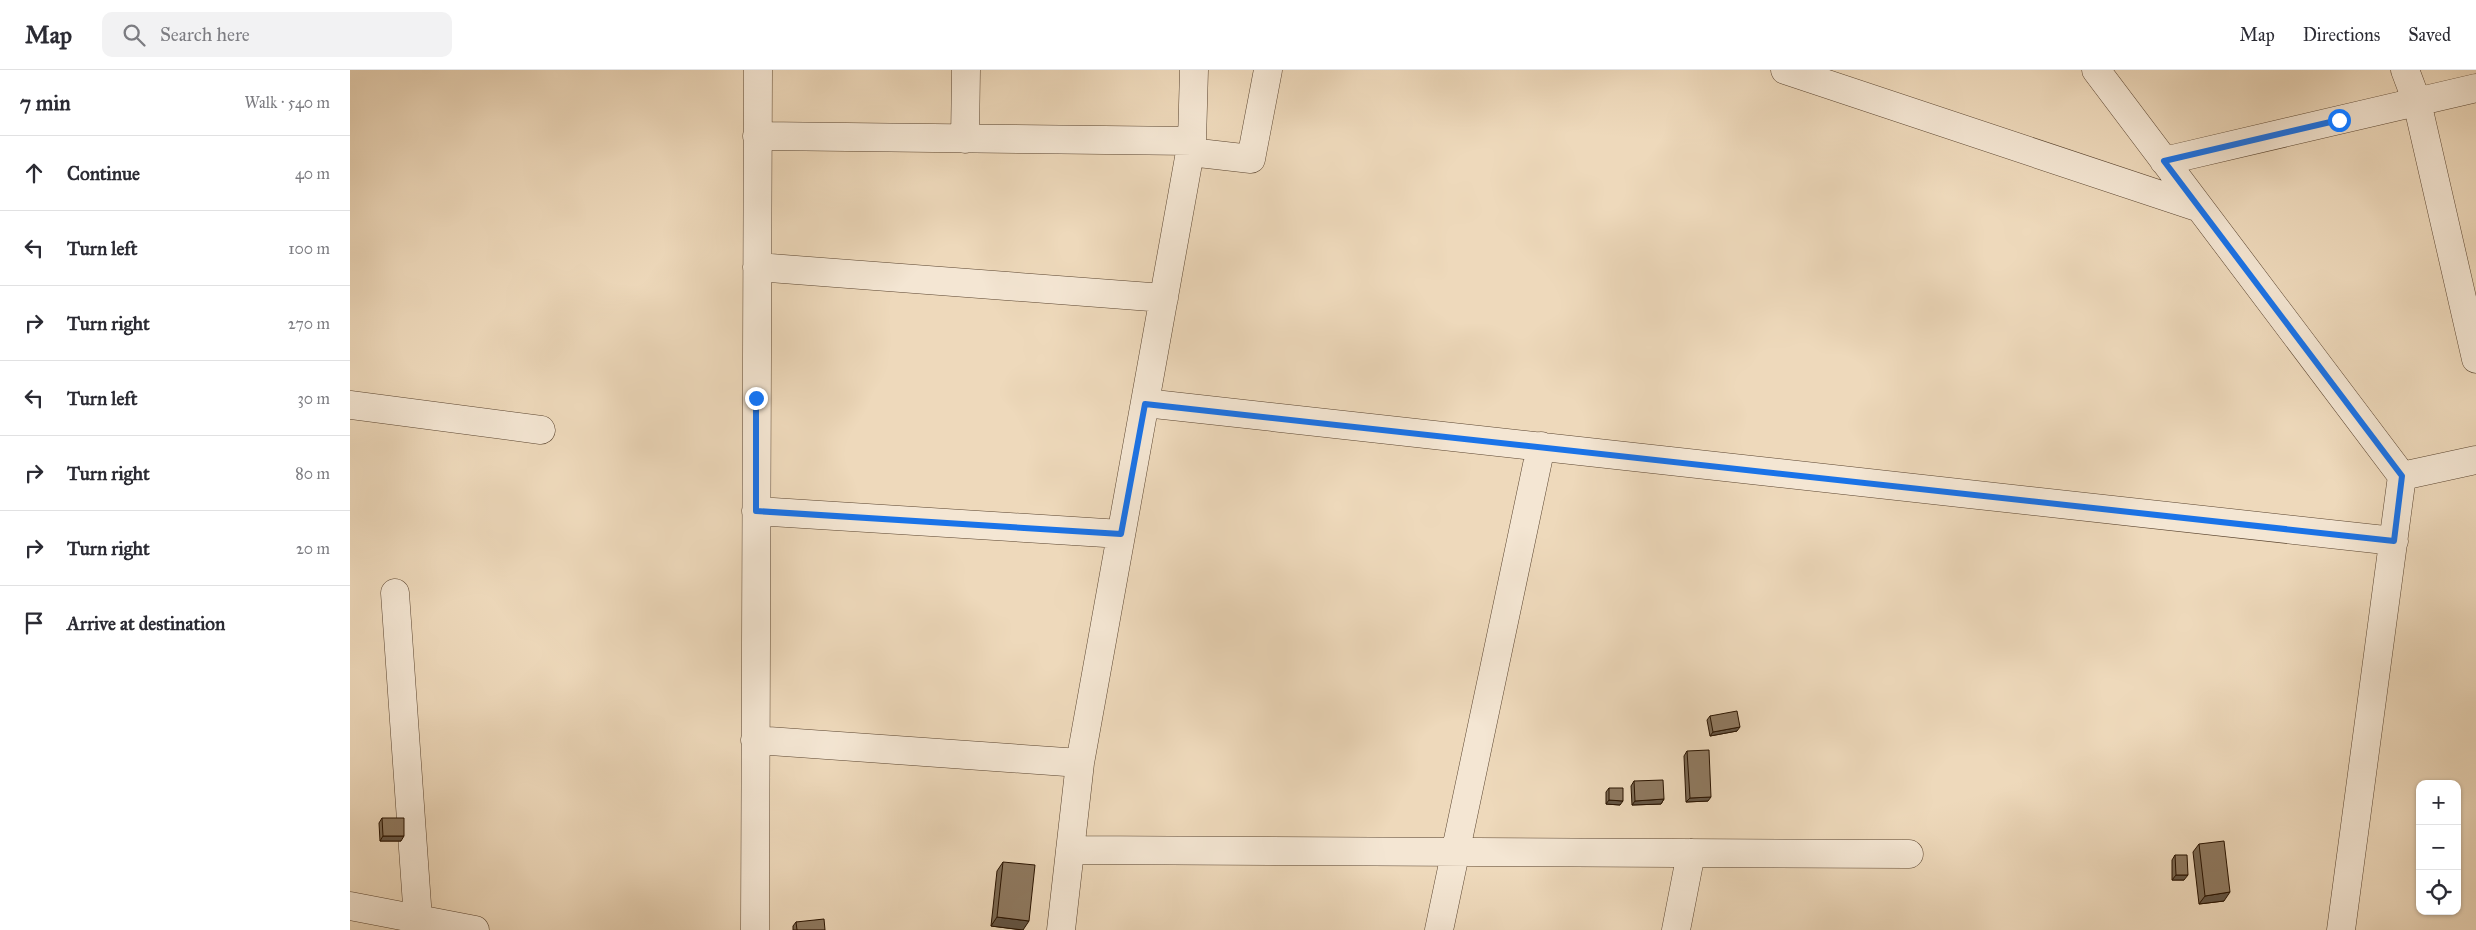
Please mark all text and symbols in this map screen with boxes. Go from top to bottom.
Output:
search box [102,12,452,57]
text: Map [25,20,72,50]
icon: search [120,21,148,49]
text: Search here [160,23,250,46]
text: Map [2239,24,2275,46]
text: Directions [2303,24,2380,46]
text: Saved [2408,24,2451,46]
text: 7 min [20,90,71,116]
text: Walk · 540 m [245,93,330,112]
route start [2328,109,2351,132]
icon: ahead [20,159,48,187]
text: Continue [67,162,140,185]
text: 40 m [295,164,330,183]
icon: left [20,234,48,262]
text: Turn left [67,237,137,260]
text: 100 m [288,239,330,258]
icon: right [20,309,48,337]
text: Turn right [67,312,150,335]
text: 270 m [288,314,330,333]
icon: left [20,384,48,412]
text: Turn left [67,387,137,410]
route end [745,387,768,410]
text: 30 m [297,389,330,408]
icon: right [20,459,48,487]
text: Turn right [67,462,150,485]
text: 80 m [295,464,330,483]
icon: right [20,534,48,562]
text: Turn right [67,537,150,560]
text: 20 m [296,539,330,558]
icon: arrive [20,609,48,637]
text: Arrive at destination [67,612,225,635]
map controls [2416,780,2461,915]
button: + [2416,780,2461,825]
button: − [2416,825,2461,870]
button: locate [2416,870,2461,915]

